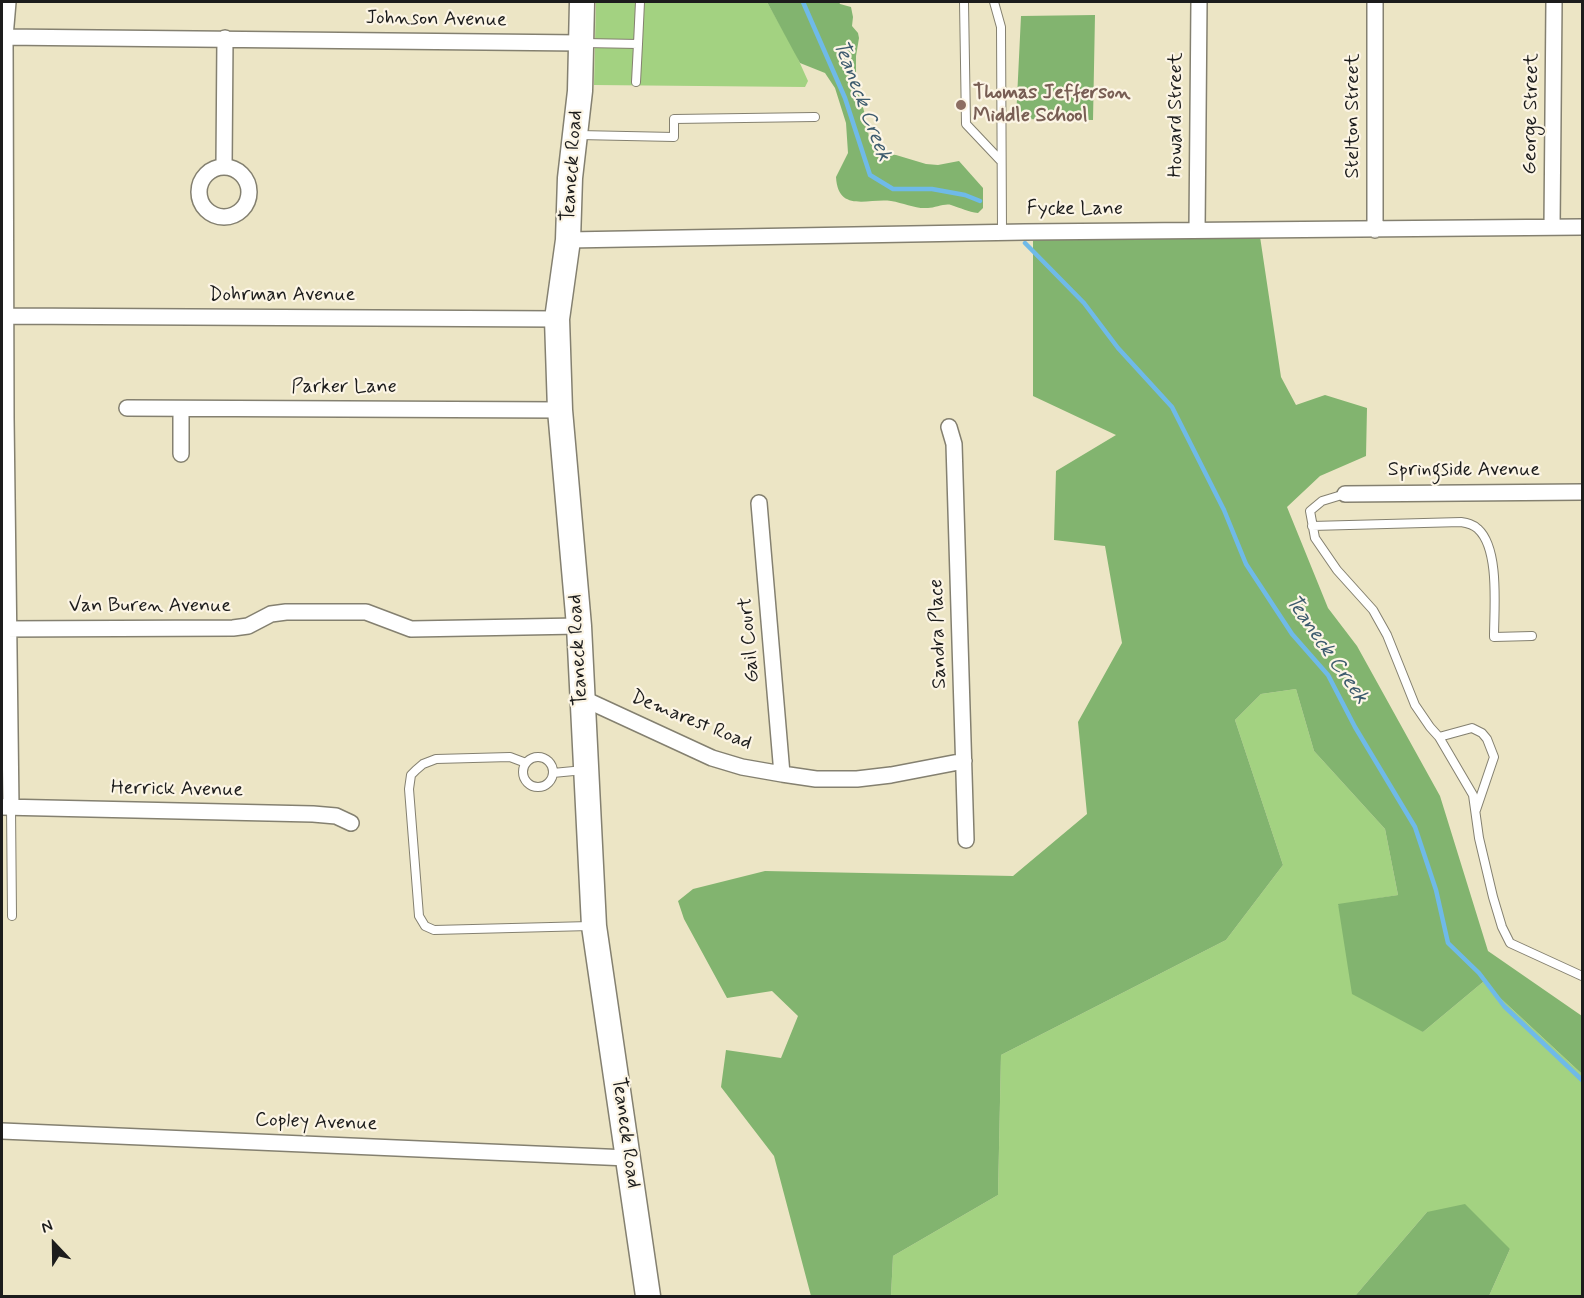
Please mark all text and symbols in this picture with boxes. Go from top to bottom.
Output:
street label: Johnson Avenue [365,7,507,33]
water label: Teaneck Creek [826,37,896,165]
street label: Howard Street [1165,52,1189,178]
street label: Stelton Street [1342,53,1366,179]
street label: George Street [1519,53,1545,175]
place label: Thomas Jefferson Middle School [973,82,1130,129]
marker: Thomas Jefferson Middle School [954,98,968,112]
street label: Teaneck Road [557,110,589,222]
street label: Fycke Lane [1027,198,1123,222]
street label: Dohrman Avenue [209,284,355,308]
street label: Parker Lane [291,376,397,400]
street label: Springside Avenue [1388,459,1540,483]
street label: Sandra Place [925,579,953,689]
water label: Teaneck Creek [1279,591,1373,709]
street label: Teaneck Road [564,594,594,706]
street label: Van Buren Avenue [69,595,231,619]
street label: Gail Court [734,596,766,684]
street label: Demarest Road [627,686,755,756]
street label: Herrick Avenue [111,777,243,803]
street label: Teaneck Road [605,1076,645,1190]
street label: Copley Avenue [254,1109,378,1137]
north arrow [24,1214,84,1274]
text: N [38,1215,56,1239]

